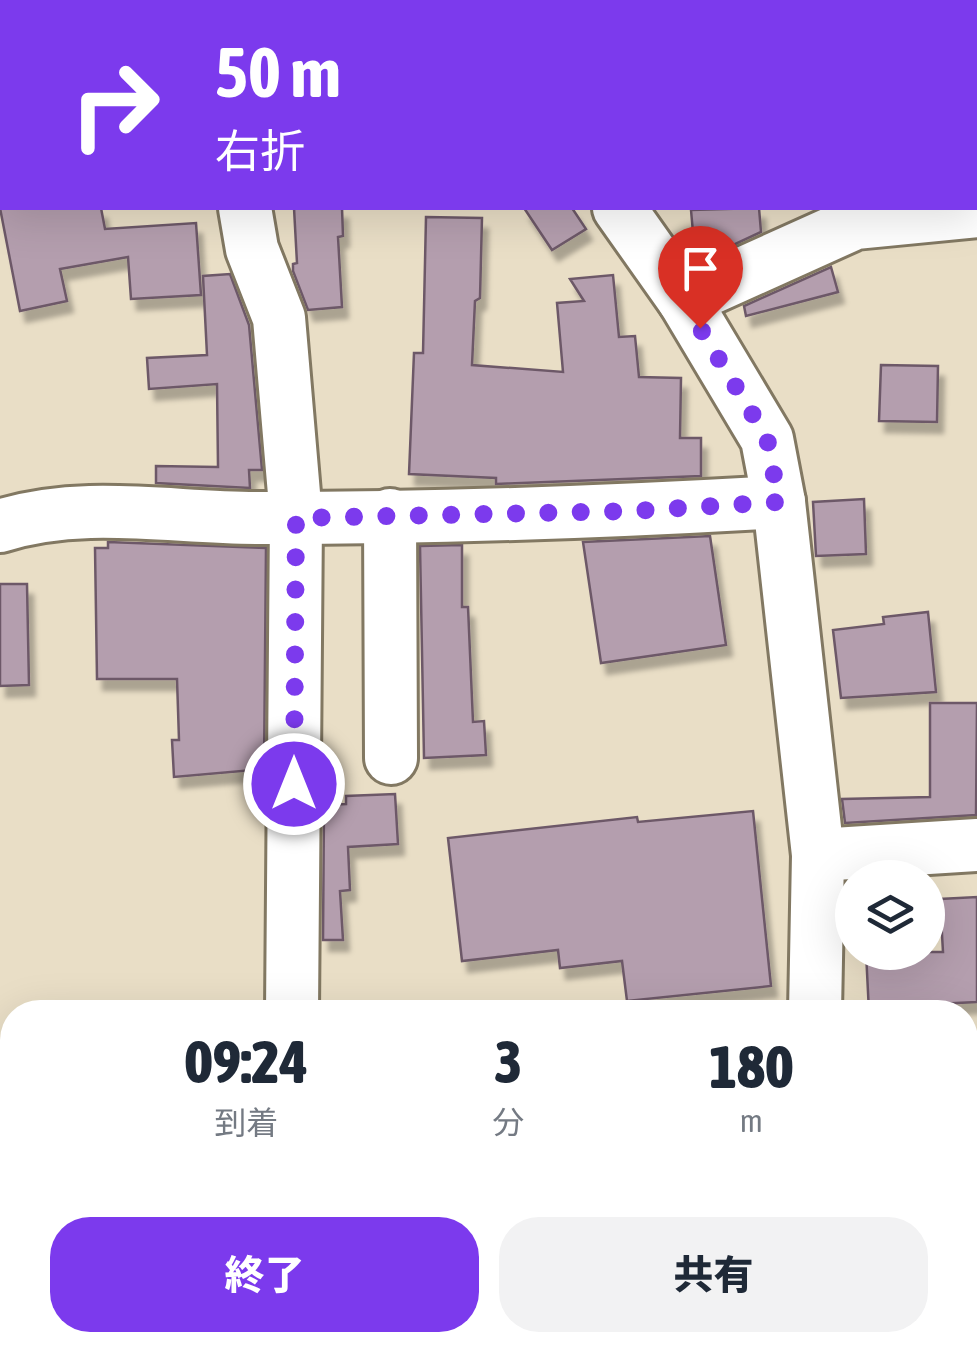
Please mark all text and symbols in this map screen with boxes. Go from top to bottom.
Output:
text: 50 m [215,32,341,112]
icon: right [50,40,180,170]
text: 右折 [215,125,305,177]
pin [658,226,743,329]
icon: arrive [673,241,728,296]
position arrow [242,732,346,836]
map controls [835,860,945,970]
button: layers [835,860,945,970]
text: 09:24 [184,1027,308,1096]
text: 3 [494,1027,523,1096]
text: 180 [709,1032,794,1101]
text: m [740,1102,763,1139]
text: 到着 [214,1104,278,1141]
text: 分 [492,1104,524,1141]
button: 終了 [50,1217,479,1332]
button: 共有 [499,1217,928,1332]

